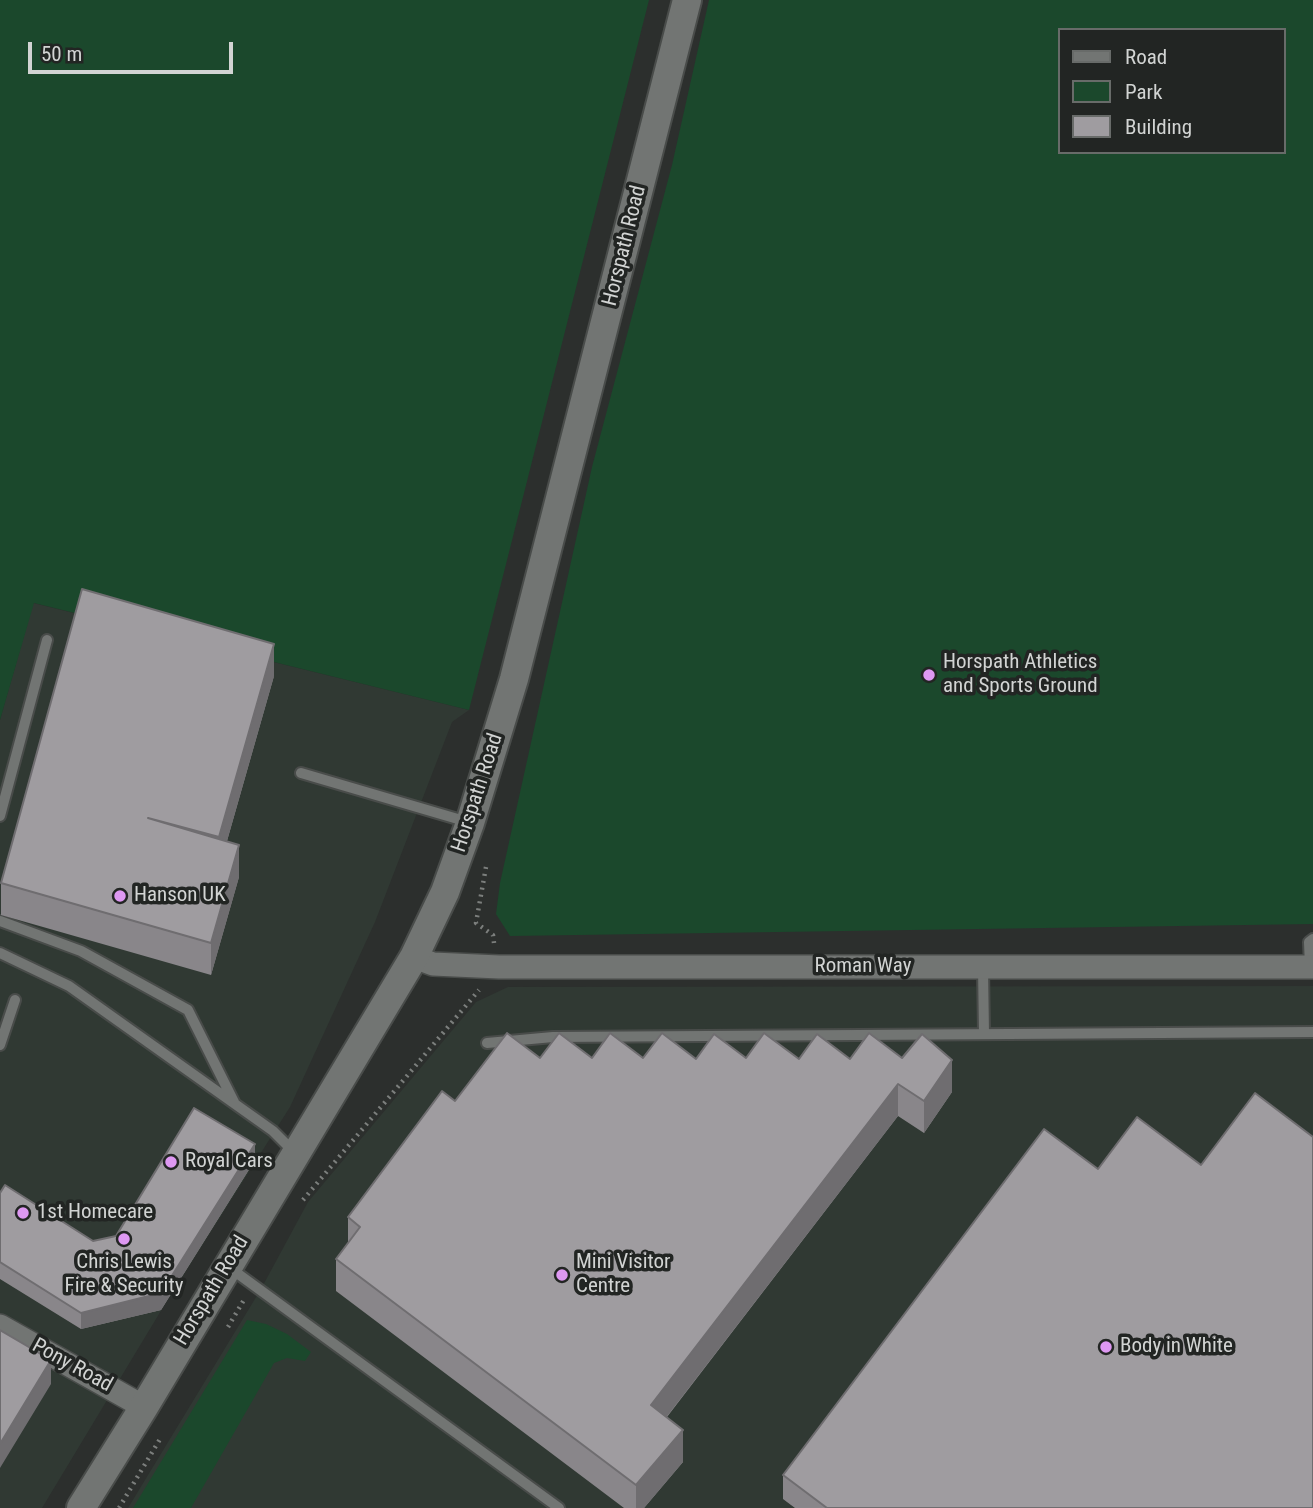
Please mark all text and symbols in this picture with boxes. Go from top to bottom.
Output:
scale bar [32,28,236,72]
legend [1058,28,1285,154]
text: 50 m [41,42,82,66]
text: Road [1125,45,1167,69]
text: Park [1125,80,1162,104]
text: Building [1125,115,1192,139]
street label: Horspath Road [598,183,652,309]
place label: Horspath Athletics and Sports Ground [943,650,1098,700]
marker: Horspath Athletics and Sports Ground [921,667,937,683]
street label: Horspath Road [447,730,509,856]
place label: Hanson UK [134,883,226,909]
marker: Hanson UK [112,888,128,904]
street label: Roman Way [815,954,911,980]
place label: Royal Cars [185,1149,273,1175]
marker: Royal Cars [163,1154,179,1170]
place label: 1st Homecare [37,1200,153,1226]
marker: 1st Homecare [15,1205,31,1221]
marker: Chris Lewis Fire & Security [116,1231,132,1247]
street label: Horspath Road [169,1232,255,1350]
place label: Chris Lewis Fire & Security [65,1250,183,1300]
place label: Mini Visitor Centre [576,1250,670,1300]
marker: Mini Visitor Centre [554,1267,570,1283]
street label: Pony Road [27,1334,117,1398]
place label: Body in White [1120,1334,1233,1360]
marker: Body in White [1098,1339,1114,1355]

